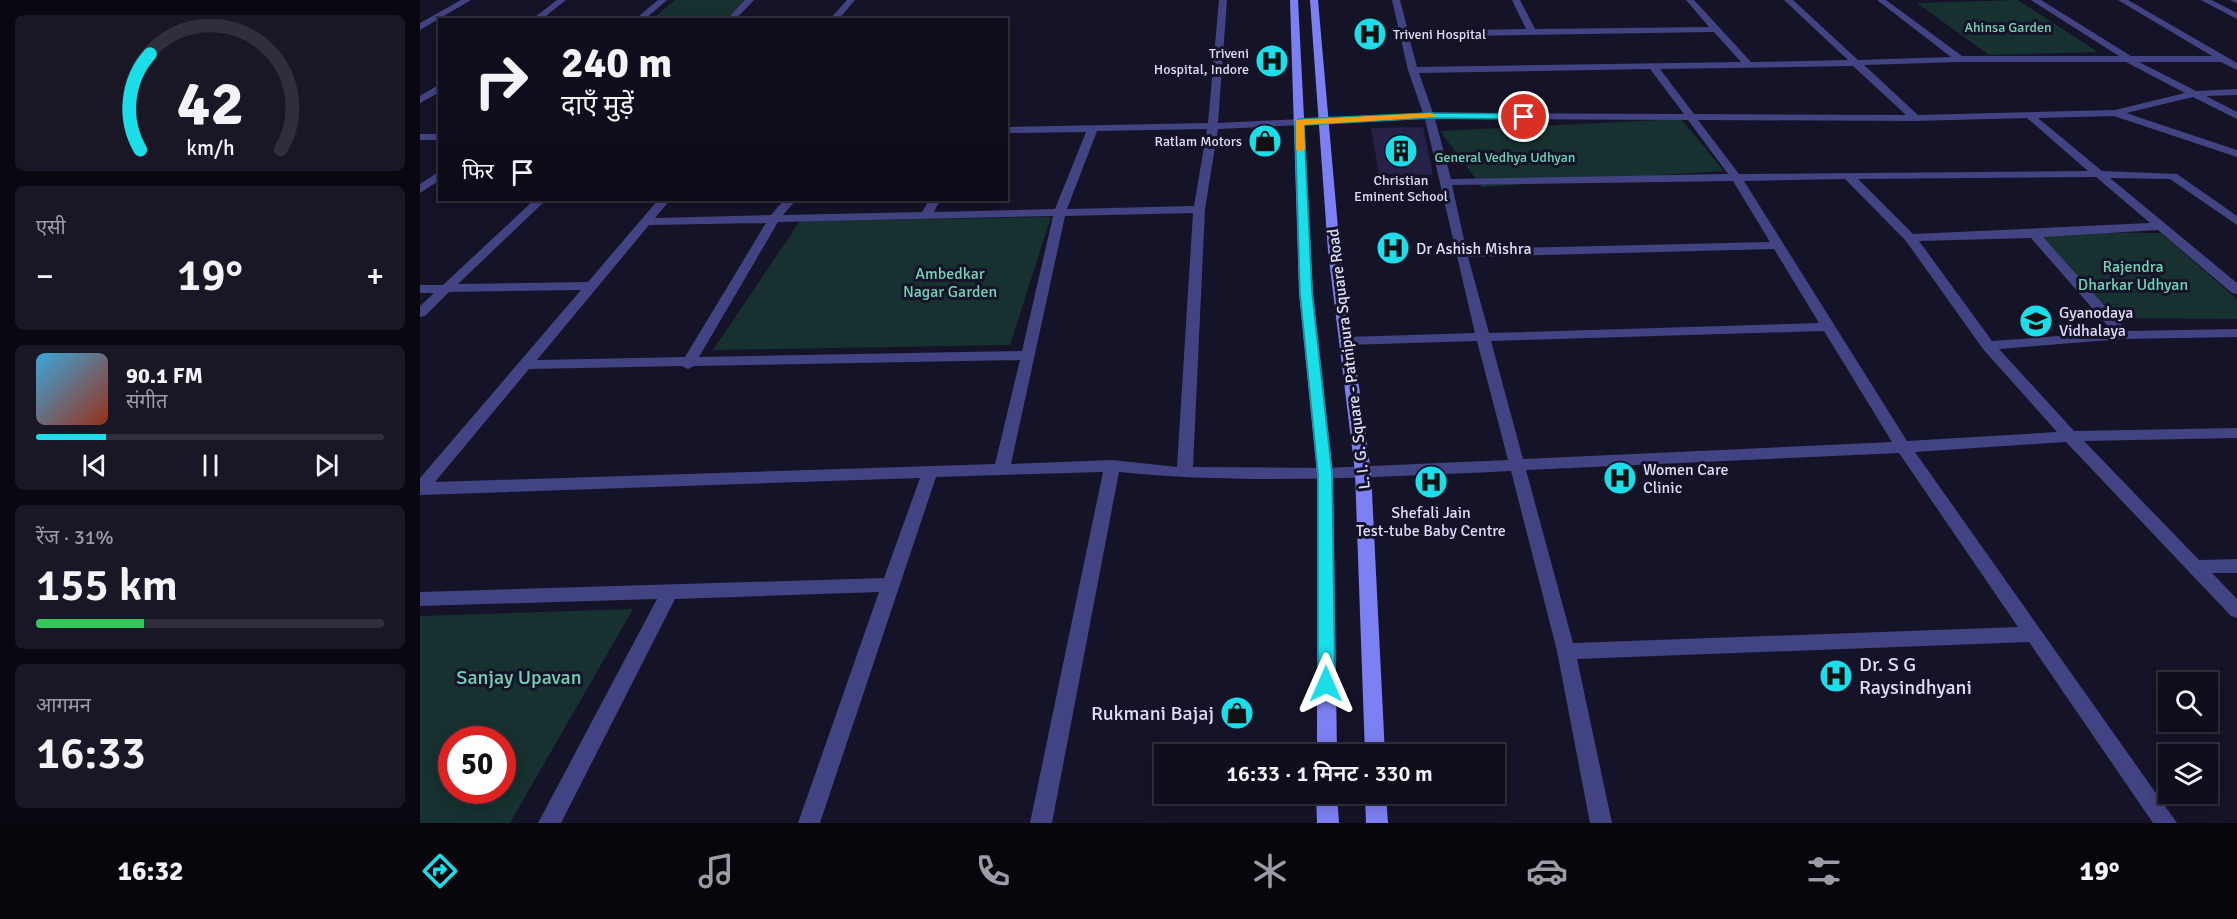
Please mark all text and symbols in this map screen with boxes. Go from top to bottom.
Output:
hospital icon: Triveni Hospital [1352,16,1388,52]
park label: Ahinsa Garden [1964,19,2052,36]
place label: Triveni Hospital [1393,26,1486,43]
text: 240 m [561,38,672,89]
icon: right [462,42,540,120]
hospital icon: Triveni Hospital, Indore [1254,43,1290,79]
place label: Triveni Hospital, Indore [1154,45,1249,78]
text: 42 [176,65,244,142]
text: दाएँ मुड़ें [561,89,634,122]
pin [1498,91,1549,142]
icon: arrive [1507,100,1540,133]
shop icon: Ratlam Motors [1247,123,1283,159]
place label: Ratlam Motors [1155,133,1242,150]
building icon: Christian Eminent School [1383,133,1419,169]
text: km/h [186,135,234,161]
park label: General Vedhya Udhyan [1435,149,1575,166]
icon: arrive [506,156,539,189]
text: फिर [462,158,494,185]
place label: Christian Eminent School [1354,172,1448,205]
text: एसी [36,215,66,240]
street label: L. I. G. Square - Patnipura Square Road [1323,227,1375,490]
hospital icon: Dr Ashish Mishra [1375,230,1411,266]
place label: Dr Ashish Mishra [1416,239,1532,259]
text: 19° [177,248,243,303]
text: − [36,256,54,297]
text: + [366,256,384,297]
park label: Rajendra Dharkar Udhyan [2078,257,2188,295]
park label: Ambedkar Nagar Garden [903,264,997,302]
school or university icon: Gyanodaya Vidhalaya [2018,303,2054,339]
place label: Gyanodaya Vidhalaya [2059,303,2133,341]
text: 90.1 FM [126,362,203,389]
text: संगीत [126,389,167,414]
icon: previous [78,449,111,482]
icon: pause [194,449,227,482]
icon: next [310,449,343,482]
hospital icon: Women Care Clinic [1602,460,1638,496]
place label: Women Care Clinic [1643,460,1729,498]
hospital icon: Shefali Jain Test-tube Baby Centre [1413,464,1449,500]
place label: Shefali Jain Test-tube Baby Centre [1356,503,1506,541]
text: रेंज · 31% [36,525,114,550]
text: 155 km [36,558,178,613]
position arrow [1294,652,1358,716]
place label: Dr. S G Raysindhyani [1859,652,1972,700]
hospital icon: Dr. S G Raysindhyani [1818,658,1854,694]
park label: Sanjay Upavan [456,665,582,690]
map controls [2158,672,2218,804]
button: search [2158,672,2218,732]
text: आगमन [36,693,91,718]
shop icon: Rukmani Bajaj [1219,695,1255,731]
place label: Rukmani Bajaj [1091,701,1214,726]
text: 16:33 [36,726,146,781]
speed limit sign: 50 [438,726,516,804]
button: layers [2158,744,2218,804]
text: 16:33 · 1 मिनट · 330 m [1226,760,1433,787]
icon: directions [419,850,461,892]
icon: music [695,850,737,892]
icon: phone [972,850,1014,892]
icon: climate [1249,850,1291,892]
icon: car [1526,850,1568,892]
icon: filters [1803,850,1845,892]
text: 16:32 [117,855,184,888]
text: 19° [2080,855,2120,888]

